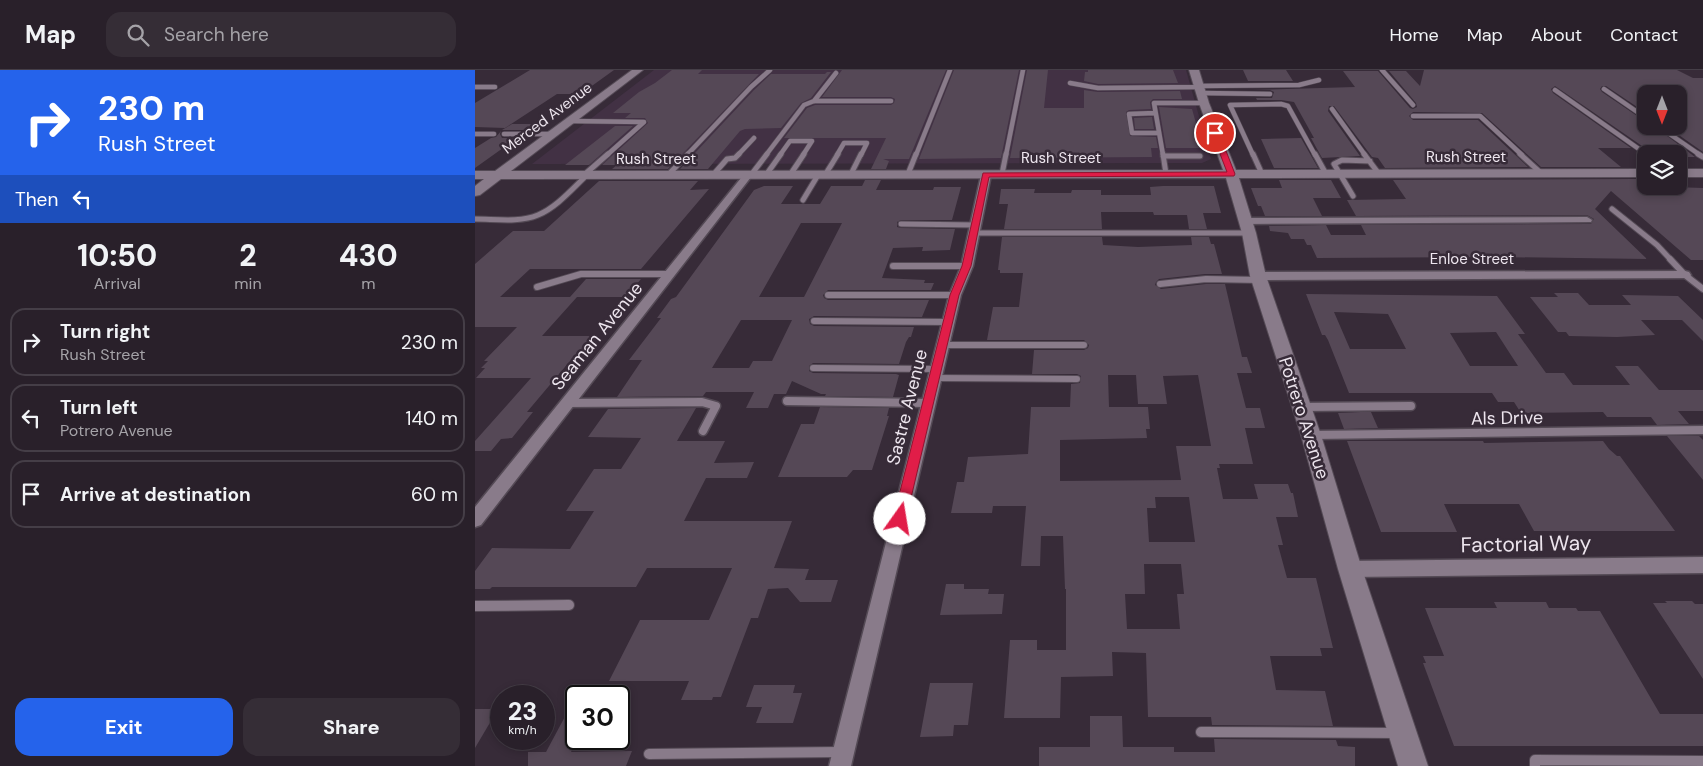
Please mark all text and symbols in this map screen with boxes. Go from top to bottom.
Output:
search box [106,12,456,57]
text: Map [25,19,76,50]
icon: search [124,21,152,49]
text: Search here [164,22,269,47]
text: Home [1389,23,1439,47]
text: Map [1467,23,1503,47]
text: About [1531,23,1582,47]
text: Contact [1610,23,1678,47]
street label: Merced Avenue [498,78,596,158]
text: 230 m [98,85,205,131]
north arrow [1637,85,1687,135]
map controls [1637,85,1687,195]
icon: right [15,90,80,155]
pin [1194,112,1236,154]
icon: arrive [1201,119,1229,147]
text: Rush Street [98,129,216,158]
button: layers [1637,145,1687,195]
street label: Rush Street [1426,147,1506,167]
street label: Rush Street [1021,148,1101,168]
street label: Rush Street [616,149,696,169]
icon: left [68,185,96,213]
text: Then [15,187,58,212]
text: 10:50 [77,236,157,275]
text: 2 [239,236,257,275]
text: 430 [339,236,398,275]
street label: Enloe Street [1430,249,1514,269]
text: Arrival [94,273,140,294]
text: min [234,273,262,294]
text: m [361,273,375,294]
street label: Seaman Avenue [546,277,648,395]
text: Turn right [60,319,150,344]
icon: right [17,328,45,356]
text: 230 m [401,330,458,355]
text: Rush Street [60,344,146,365]
street label: Sastre Avenue [881,347,933,467]
street label: Potrero Avenue [1273,354,1335,482]
text: Turn left [60,395,138,420]
icon: left [17,404,45,432]
street label: Als Drive [1471,405,1543,431]
text: 140 m [406,406,458,431]
text: Potrero Avenue [60,420,173,441]
icon: arrive [17,480,45,508]
text: Arrive at destination [60,482,251,507]
text: 60 m [411,482,458,507]
position arrow [873,492,925,544]
street label: Factorial Way [1460,529,1592,559]
speed limit sign: 30 [565,685,630,750]
text: 23 [508,695,537,728]
button: Exit [15,698,233,756]
button: Share [243,698,460,756]
text: km/h [508,722,537,738]

